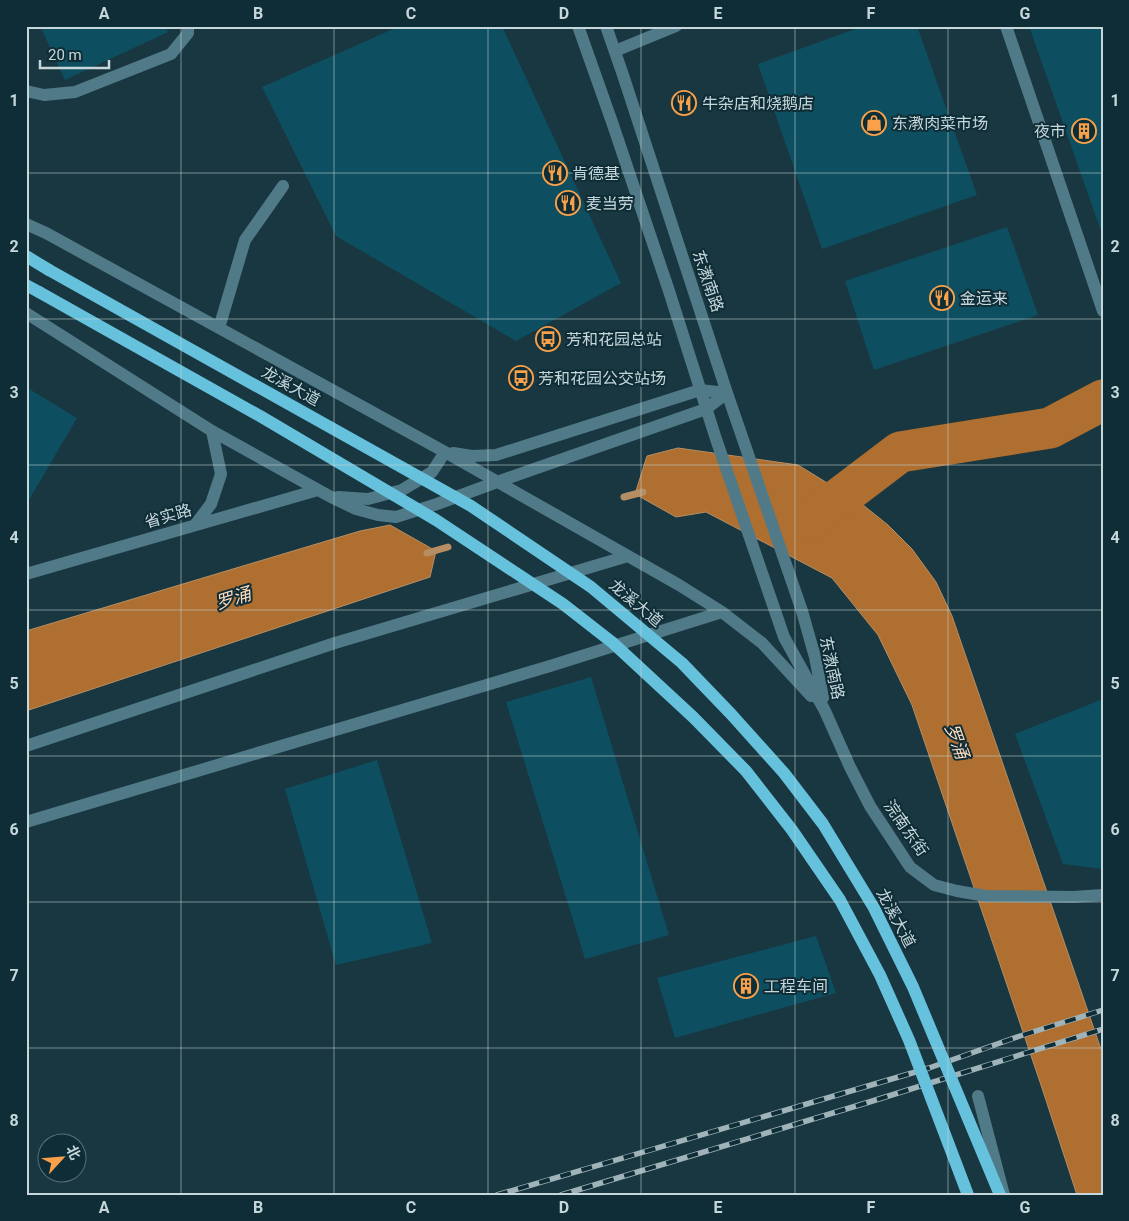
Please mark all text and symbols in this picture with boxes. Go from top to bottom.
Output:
text: A [99,4,110,23]
text: B [253,4,263,23]
text: C [406,4,416,23]
text: D [559,4,569,23]
text: E [714,4,723,23]
text: F [867,4,876,23]
text: G [1020,4,1031,23]
scale bar [40,38,109,70]
text: 20 m [48,46,82,64]
restaurant icon: 牛杂店和烧鹅店 [671,90,697,116]
text: 1 [9,91,19,110]
text: 1 [1110,91,1120,110]
place label: 牛杂店和烧鹅店 [702,94,814,113]
shop icon: 东漖肉菜市场 [861,110,887,136]
place label: 东漖肉菜市场 [892,114,988,133]
building icon: 夜市 [1071,118,1097,144]
place label: 夜市 [1034,122,1066,141]
restaurant icon: 肯德基 [542,160,568,186]
place label: 肯德基 [572,164,620,183]
restaurant icon: 麦当劳 [555,190,581,216]
place label: 麦当劳 [586,194,634,213]
text: 2 [9,237,19,256]
text: 2 [1110,237,1120,256]
street label: 东漖南路 [689,248,727,314]
restaurant icon: 金运来 [929,285,955,311]
place label: 金运来 [960,289,1008,308]
bus stop icon: 芳和花园总站 [535,326,561,352]
place label: 芳和花园总站 [566,330,662,349]
street label: 龙溪大道 [258,362,324,410]
bus stop icon: 芳和花园公交站场 [508,365,534,391]
place label: 芳和花园公交站场 [538,369,666,388]
text: 3 [9,383,19,402]
text: 3 [1110,383,1120,402]
street label: 省实路 [142,500,194,532]
text: 4 [9,528,19,547]
text: 4 [1110,528,1120,547]
street label: 龙溪大道 [605,575,667,631]
water label: 罗涌 [213,582,255,613]
street label: 东漖南路 [816,635,848,701]
text: 5 [9,674,19,693]
text: 5 [1110,674,1120,693]
water label: 罗涌 [941,720,974,763]
street label: 浣南东街 [880,796,932,860]
text: 6 [9,820,19,839]
text: 6 [1110,820,1120,839]
street label: 龙溪大道 [873,885,919,951]
text: 7 [9,966,19,985]
text: 7 [1110,966,1120,985]
building icon: 工程车间 [733,973,759,999]
place label: 工程车间 [764,977,828,996]
text: 8 [9,1111,19,1130]
text: 8 [1110,1111,1120,1130]
north arrow [38,1134,88,1184]
text: 北 [63,1143,84,1162]
text: A [99,1198,110,1217]
text: B [253,1198,263,1217]
text: C [406,1198,416,1217]
text: D [559,1198,569,1217]
text: E [714,1198,723,1217]
text: F [867,1198,876,1217]
text: G [1020,1198,1031,1217]

